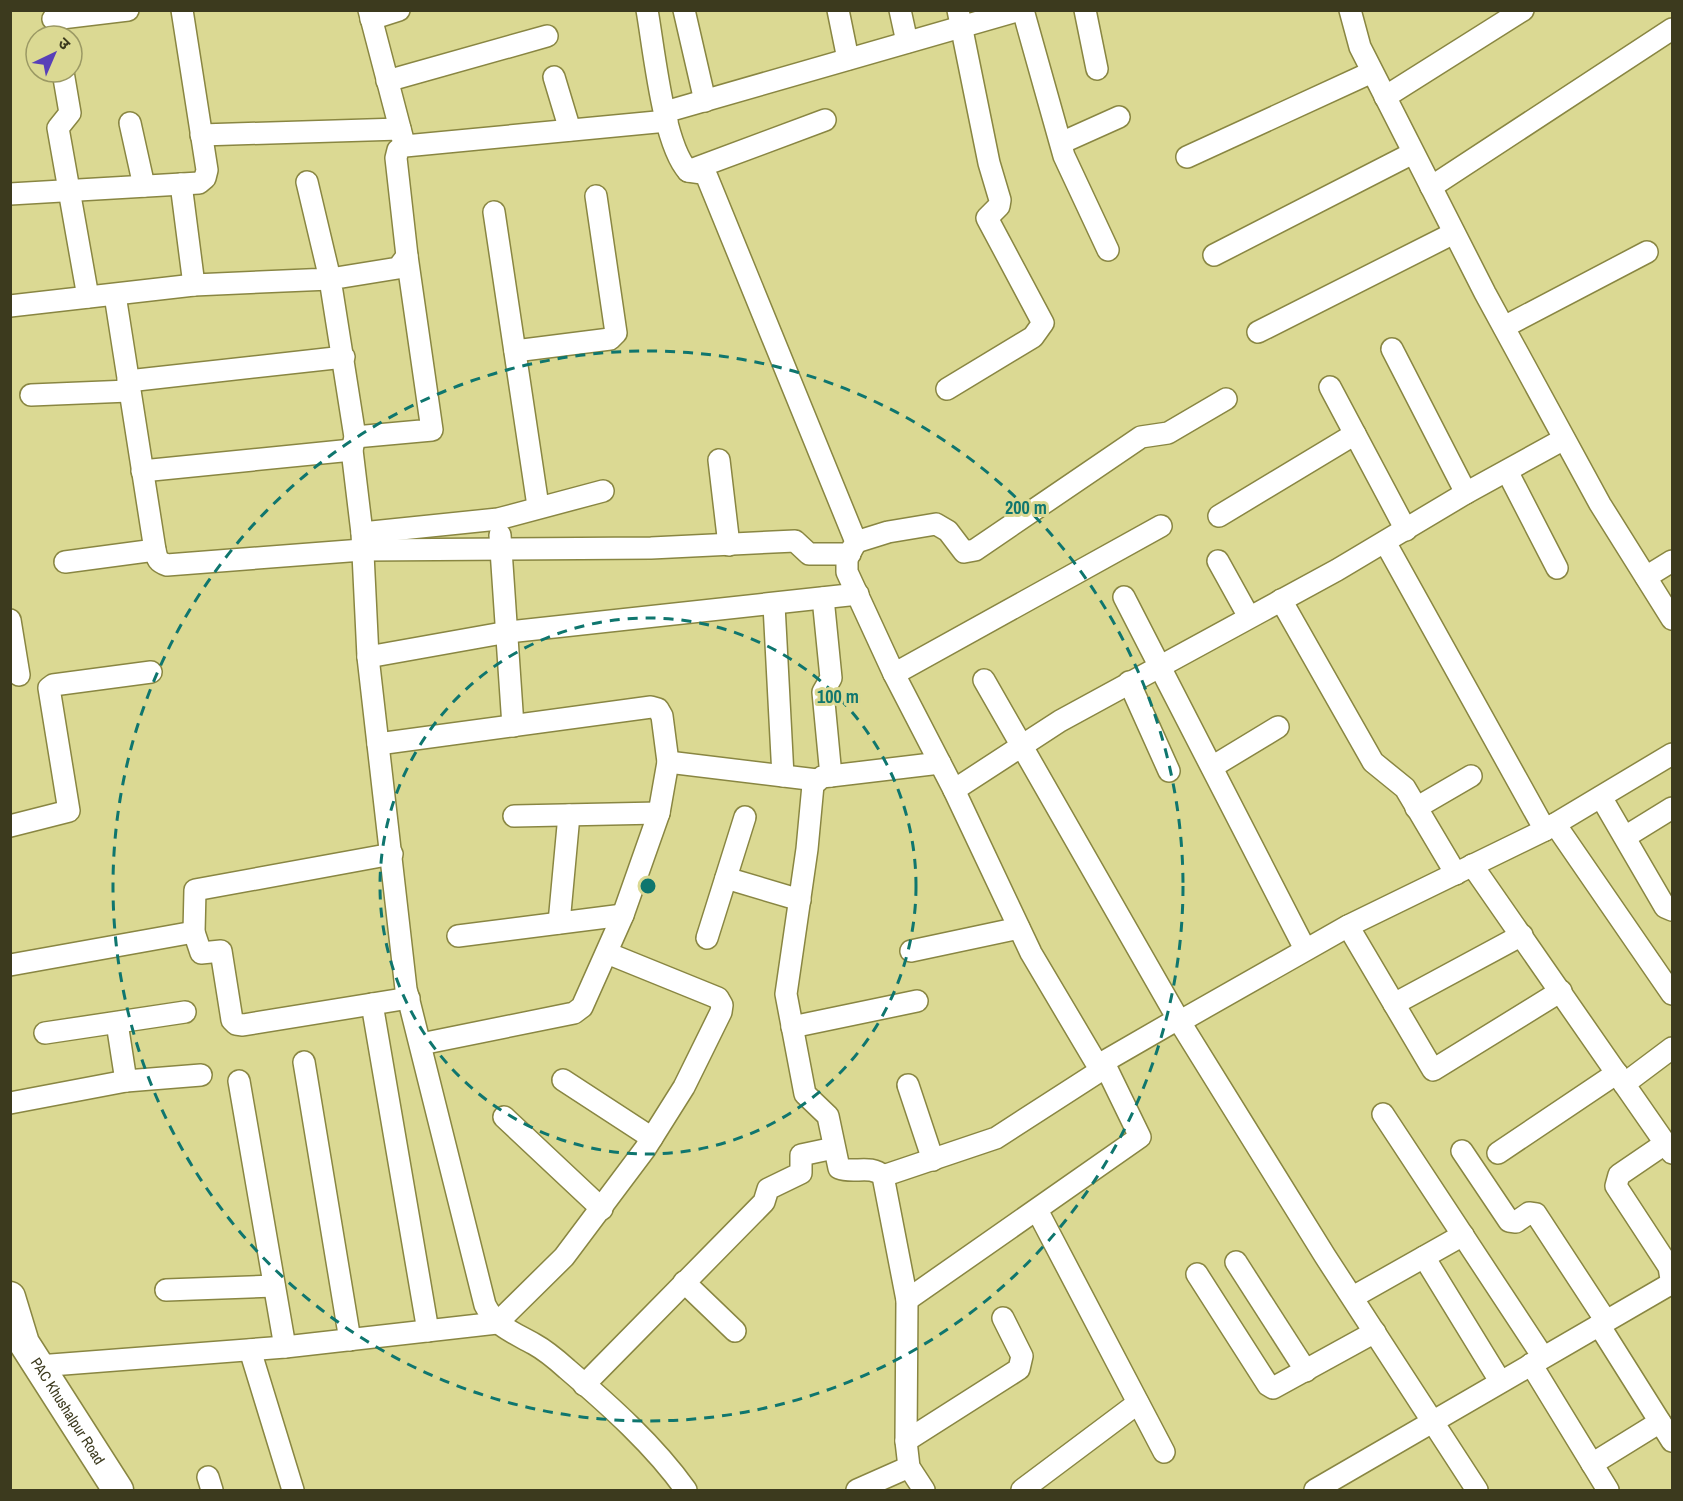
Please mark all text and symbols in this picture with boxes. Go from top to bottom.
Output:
north arrow [24,24,84,84]
text: उ [53,32,76,55]
text: 200 m [1005,495,1047,520]
text: 100 m [817,684,859,709]
centre of rings [638,876,658,896]
street label: PAC Khushalpur Road [26,1353,110,1468]

